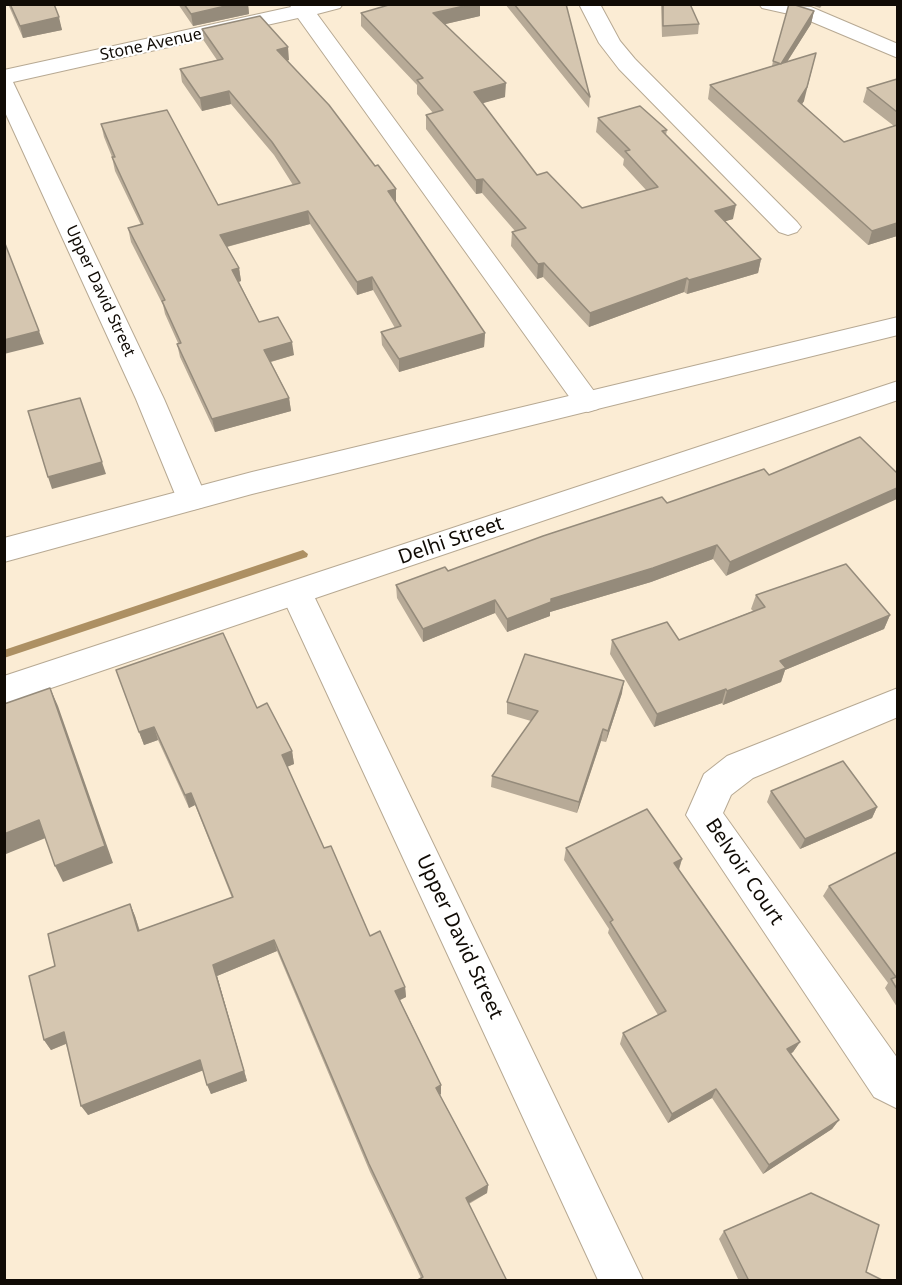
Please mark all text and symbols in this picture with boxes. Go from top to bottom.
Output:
street label: Stone Avenue [98,25,204,65]
street label: Upper David Street [61,222,139,360]
street label: Delhi Street [395,512,507,570]
street label: Belvoir Court [700,814,788,930]
street label: Upper David Street [410,851,508,1023]

